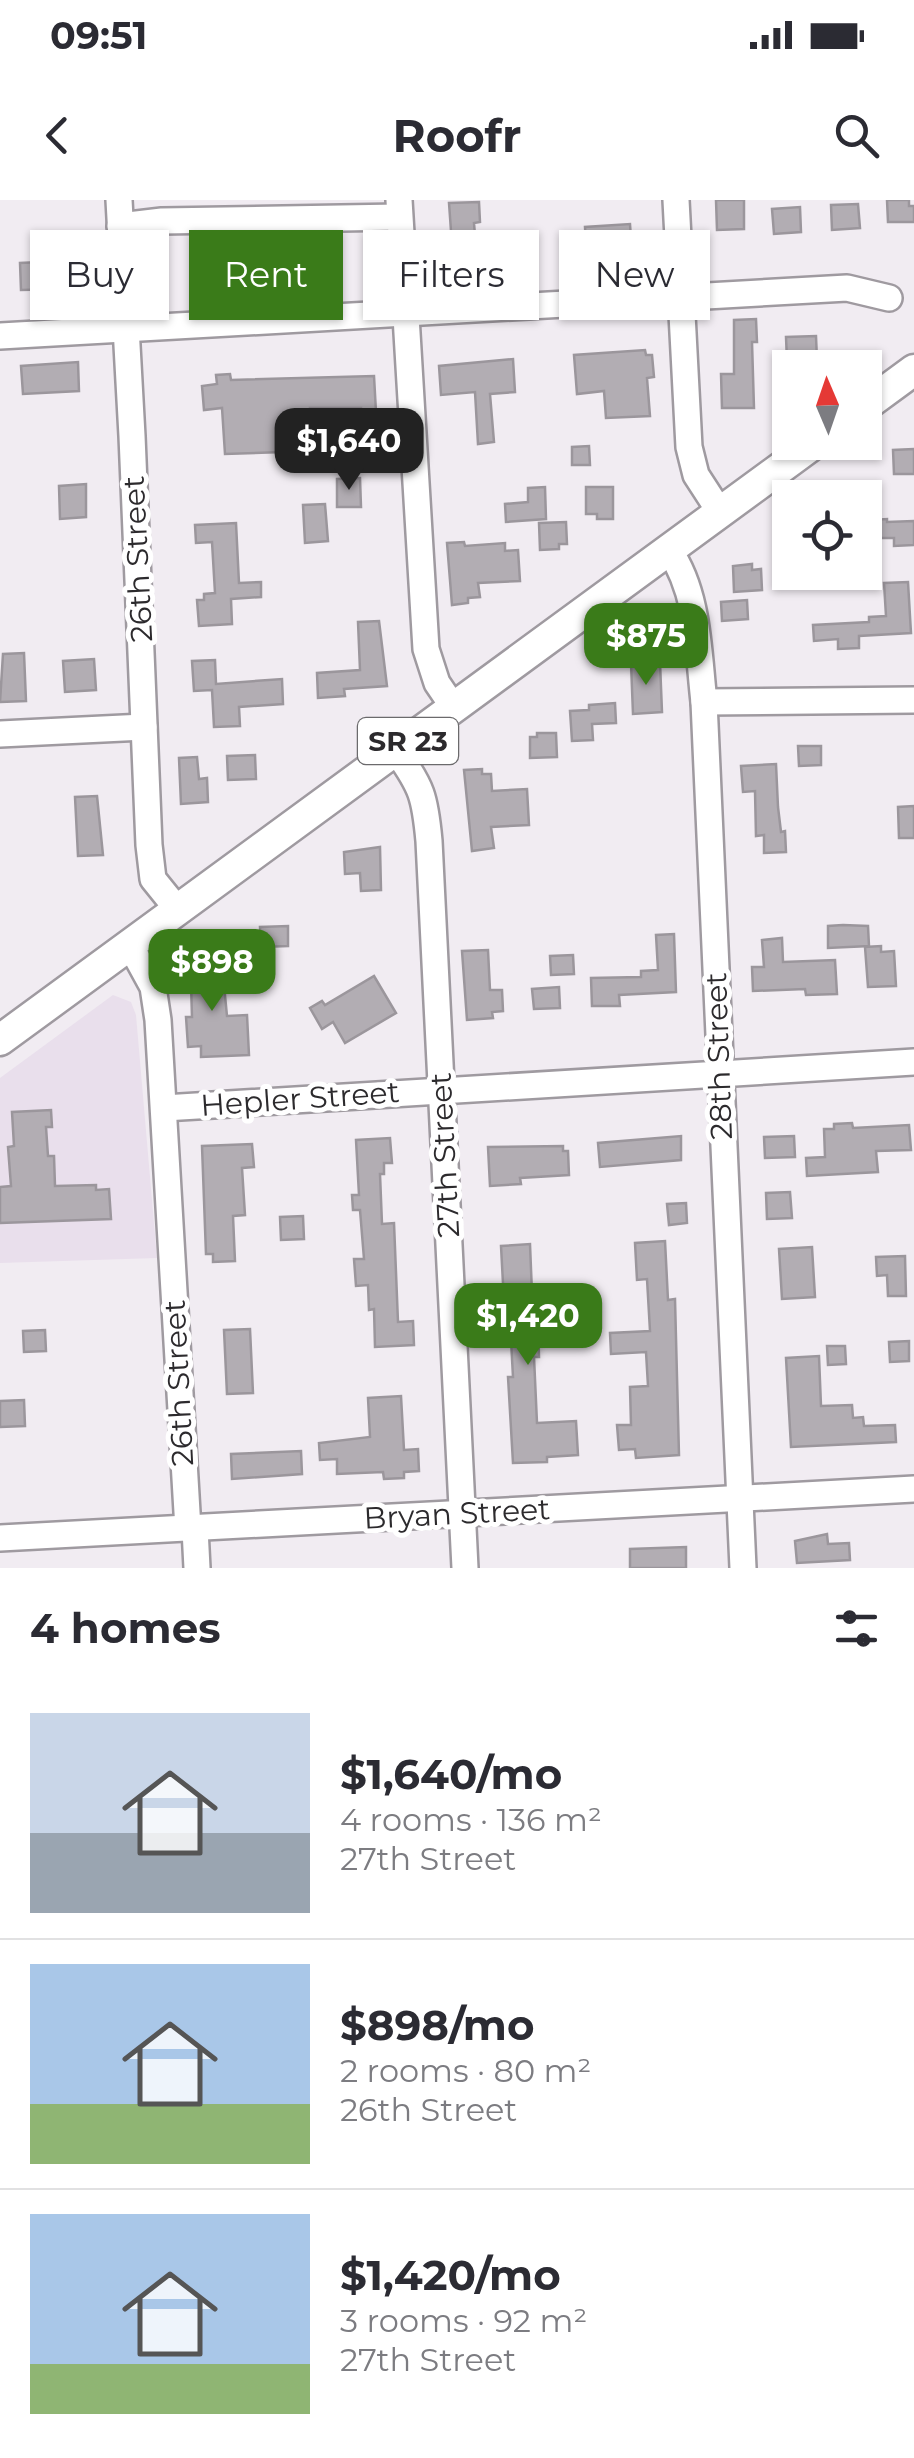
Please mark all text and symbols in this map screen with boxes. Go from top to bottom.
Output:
text: 09:51 [50,12,147,59]
icon: back [30,108,85,163]
text: Roofr [393,108,521,163]
icon: search [829,108,884,163]
chip: Buy [30,230,169,320]
chip: Rent [189,230,343,320]
chip: Filters [363,230,539,320]
chip: New [559,230,710,320]
north arrow [772,350,882,460]
map controls [772,350,882,590]
pin: $1,640 [268,408,430,493]
text: $1,640 [297,421,401,460]
street label: 26th Street [115,475,160,643]
button: locate [772,480,882,590]
pin: $875 [587,603,705,688]
text: $875 [606,616,686,655]
road number: SR 23 [358,718,458,764]
pin: $898 [153,929,271,1014]
text: $898 [170,942,254,981]
street label: 28th Street [697,972,740,1140]
street label: 27th Street [422,1072,467,1238]
street label: Hepler Street [199,1073,401,1124]
pin: $1,420 [447,1283,609,1368]
text: $1,420 [476,1296,580,1335]
street label: 26th Street [156,1299,201,1467]
street label: Bryan Street [363,1490,551,1537]
icon: filters [829,1601,884,1656]
text: 4 homes [30,1602,221,1654]
text: $1,640/mo [340,1748,562,1800]
icon: home [110,1753,230,1873]
text: 4 rooms · 136 m² [340,1800,602,1839]
text: 27th Street [340,1839,516,1878]
text: $898/mo [340,1999,535,2051]
icon: home [110,2004,230,2124]
text: 2 rooms · 80 m² [340,2051,591,2090]
text: 26th Street [340,2090,517,2129]
text: $1,420/mo [340,2249,561,2301]
icon: home [110,2254,230,2374]
text: 3 rooms · 92 m² [340,2301,587,2340]
text: 27th Street [340,2340,516,2379]

